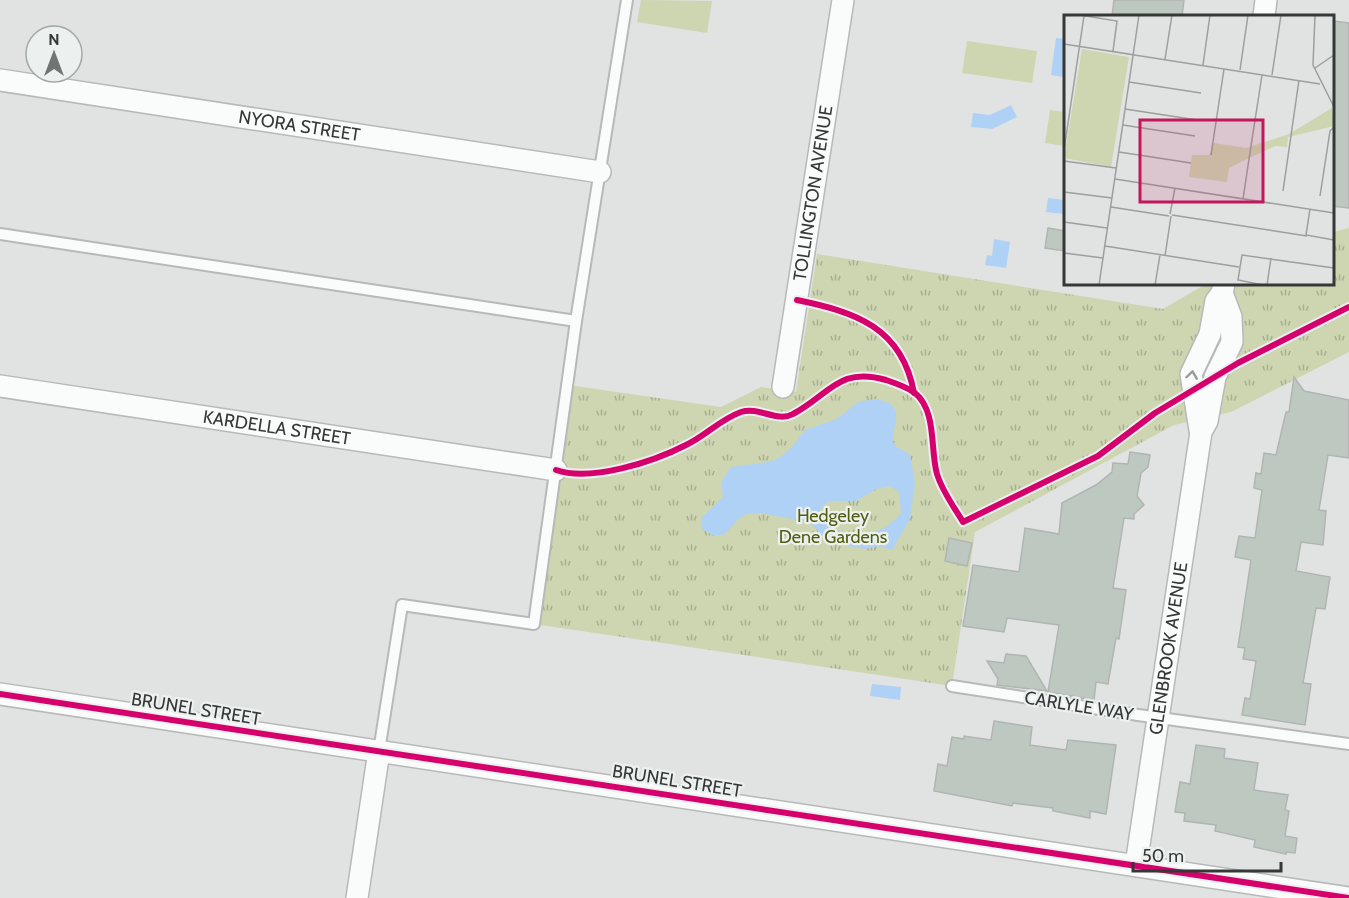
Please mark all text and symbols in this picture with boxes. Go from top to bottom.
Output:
inset map [1064,15,1334,285]
north arrow [24,24,84,84]
text: N [48,30,60,49]
street label: TOLLINGTON AVENUE [789,104,837,283]
street label: NYORA STREET [237,106,362,146]
one-way arrow [1186,370,1198,379]
street label: KARDELLA STREET [202,406,353,450]
park label: Hedgeley Dene Gardens [779,505,887,548]
street label: GLENBROOK AVENUE [1145,561,1192,736]
street label: CARLYLE WAY [1023,687,1136,726]
street label: BRUNEL STREET [130,688,263,730]
street label: BRUNEL STREET [611,760,744,802]
scale bar [1133,835,1282,873]
text: 50 m [1142,845,1184,867]

